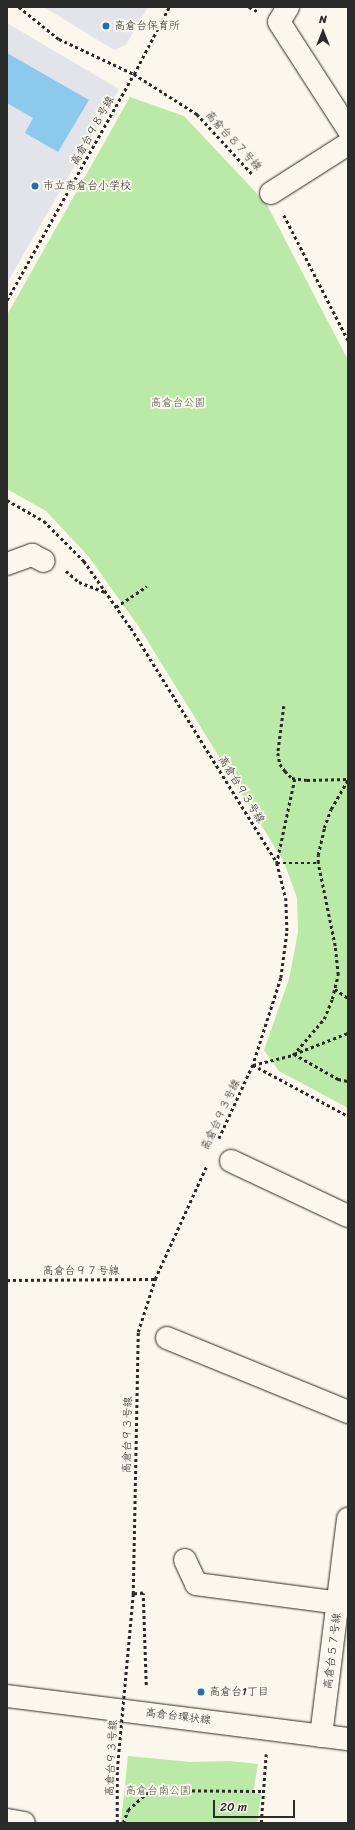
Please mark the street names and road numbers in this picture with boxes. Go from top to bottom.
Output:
street label: 高倉台９８号線 [69,94,117,168]
street label: 高倉台８７号線 [202,108,264,174]
street label: 高倉台９３号線 [215,754,267,826]
street label: 高倉台９３号線 [199,1077,243,1153]
street label: 高倉台９７号線 [43,1264,119,1278]
street label: 高倉台９３号線 [121,1396,135,1474]
street label: 高倉台５７号線 [322,1612,344,1690]
street label: 高倉台環状線 [144,1706,212,1728]
street label: 高倉台９３号線 [103,1719,121,1797]

